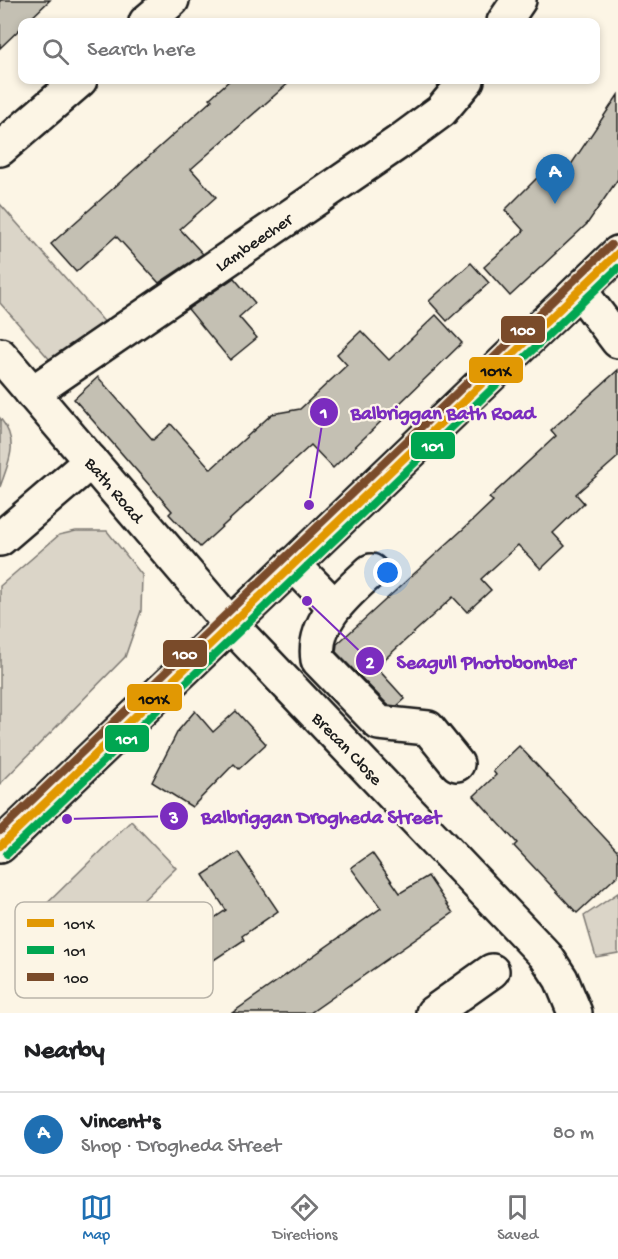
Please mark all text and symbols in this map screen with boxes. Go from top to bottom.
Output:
search box [18,18,600,84]
icon: search [39,35,72,68]
text: Search here [87,38,195,64]
pin: A [536,154,574,204]
street label: Lambeecher [212,209,299,278]
line badge: 100 [500,315,546,344]
text: 100 [510,323,535,342]
line badge: 101X [468,356,524,384]
text: 101X [480,364,513,383]
callout: Balbriggan Bath Road [309,393,547,431]
text: 1 [319,404,328,425]
text: Balbriggan Bath Road [350,404,538,427]
line badge: 101 [410,431,456,460]
text: 101 [421,439,444,458]
street label: Bath Road [79,453,148,529]
your location [373,558,402,587]
line badge: 100 [162,639,208,668]
callout: Seagull Photobomber [355,642,588,680]
text: 100 [172,647,197,666]
text: Seagull Photobomber [397,653,577,676]
text: 2 [366,654,375,675]
line badge: 101X [126,683,183,712]
text: 101X [138,692,171,711]
street label: Brecan Close [306,708,386,791]
line badge: 101 [104,724,150,753]
text: 101 [115,732,138,751]
callout: Balbriggan Drogheda Street [159,797,453,835]
text: Balbriggan Drogheda Street [200,808,443,831]
text: 3 [168,809,179,830]
legend [15,902,213,998]
text: 101X [63,917,95,936]
text: 101 [63,944,86,963]
text: 100 [63,971,89,990]
text: Nearby [24,1037,105,1068]
text: Vincent's [81,1110,160,1136]
text: A [38,1123,49,1146]
text: 80 m [553,1123,594,1146]
text: Shop · Drogheda Street [81,1136,281,1159]
tab: Map [80,1191,113,1246]
tab: Directions [272,1191,338,1246]
tab: Saved [497,1191,538,1246]

